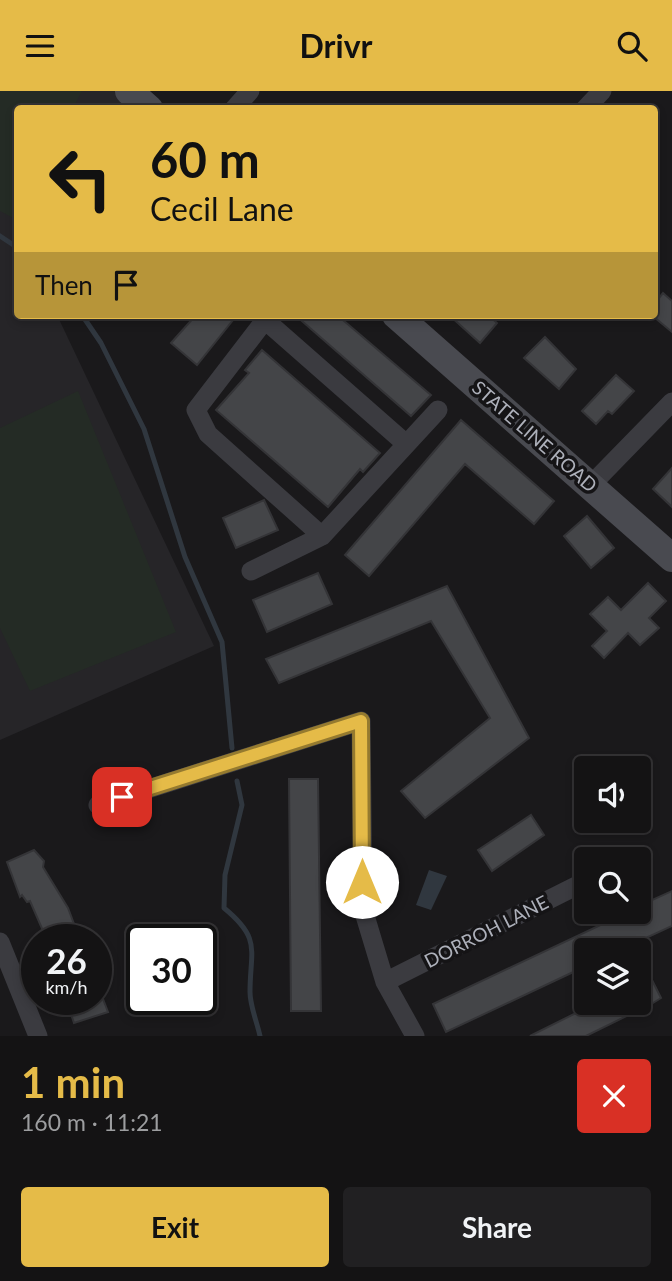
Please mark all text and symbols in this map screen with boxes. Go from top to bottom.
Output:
text: Drivr [300,26,372,65]
icon: menu [21,27,59,65]
icon: search [613,27,651,65]
text: 60 m [150,130,260,188]
icon: left [35,133,126,224]
text: Cecil Lane [150,189,294,228]
icon: arrive [107,266,145,304]
text: Then [35,269,93,301]
street label: STATE LINE ROAD [468,375,602,497]
map controls [574,756,651,1015]
button: sound [574,756,651,833]
pin [92,767,152,827]
icon: arrive [103,778,141,816]
position arrow [325,845,399,919]
button: search [574,847,651,924]
street label: DORROH LANE [420,890,552,972]
speed limit sign: 30 [126,924,217,1015]
button: layers [574,938,651,1015]
text: 26 [46,939,87,981]
text: km/h [45,976,88,998]
text: 1 min [21,1057,125,1107]
button: close [577,1059,651,1133]
text: 160 m · 11:21 [21,1108,163,1136]
button: Exit [21,1187,329,1267]
button: Share [343,1187,651,1267]

